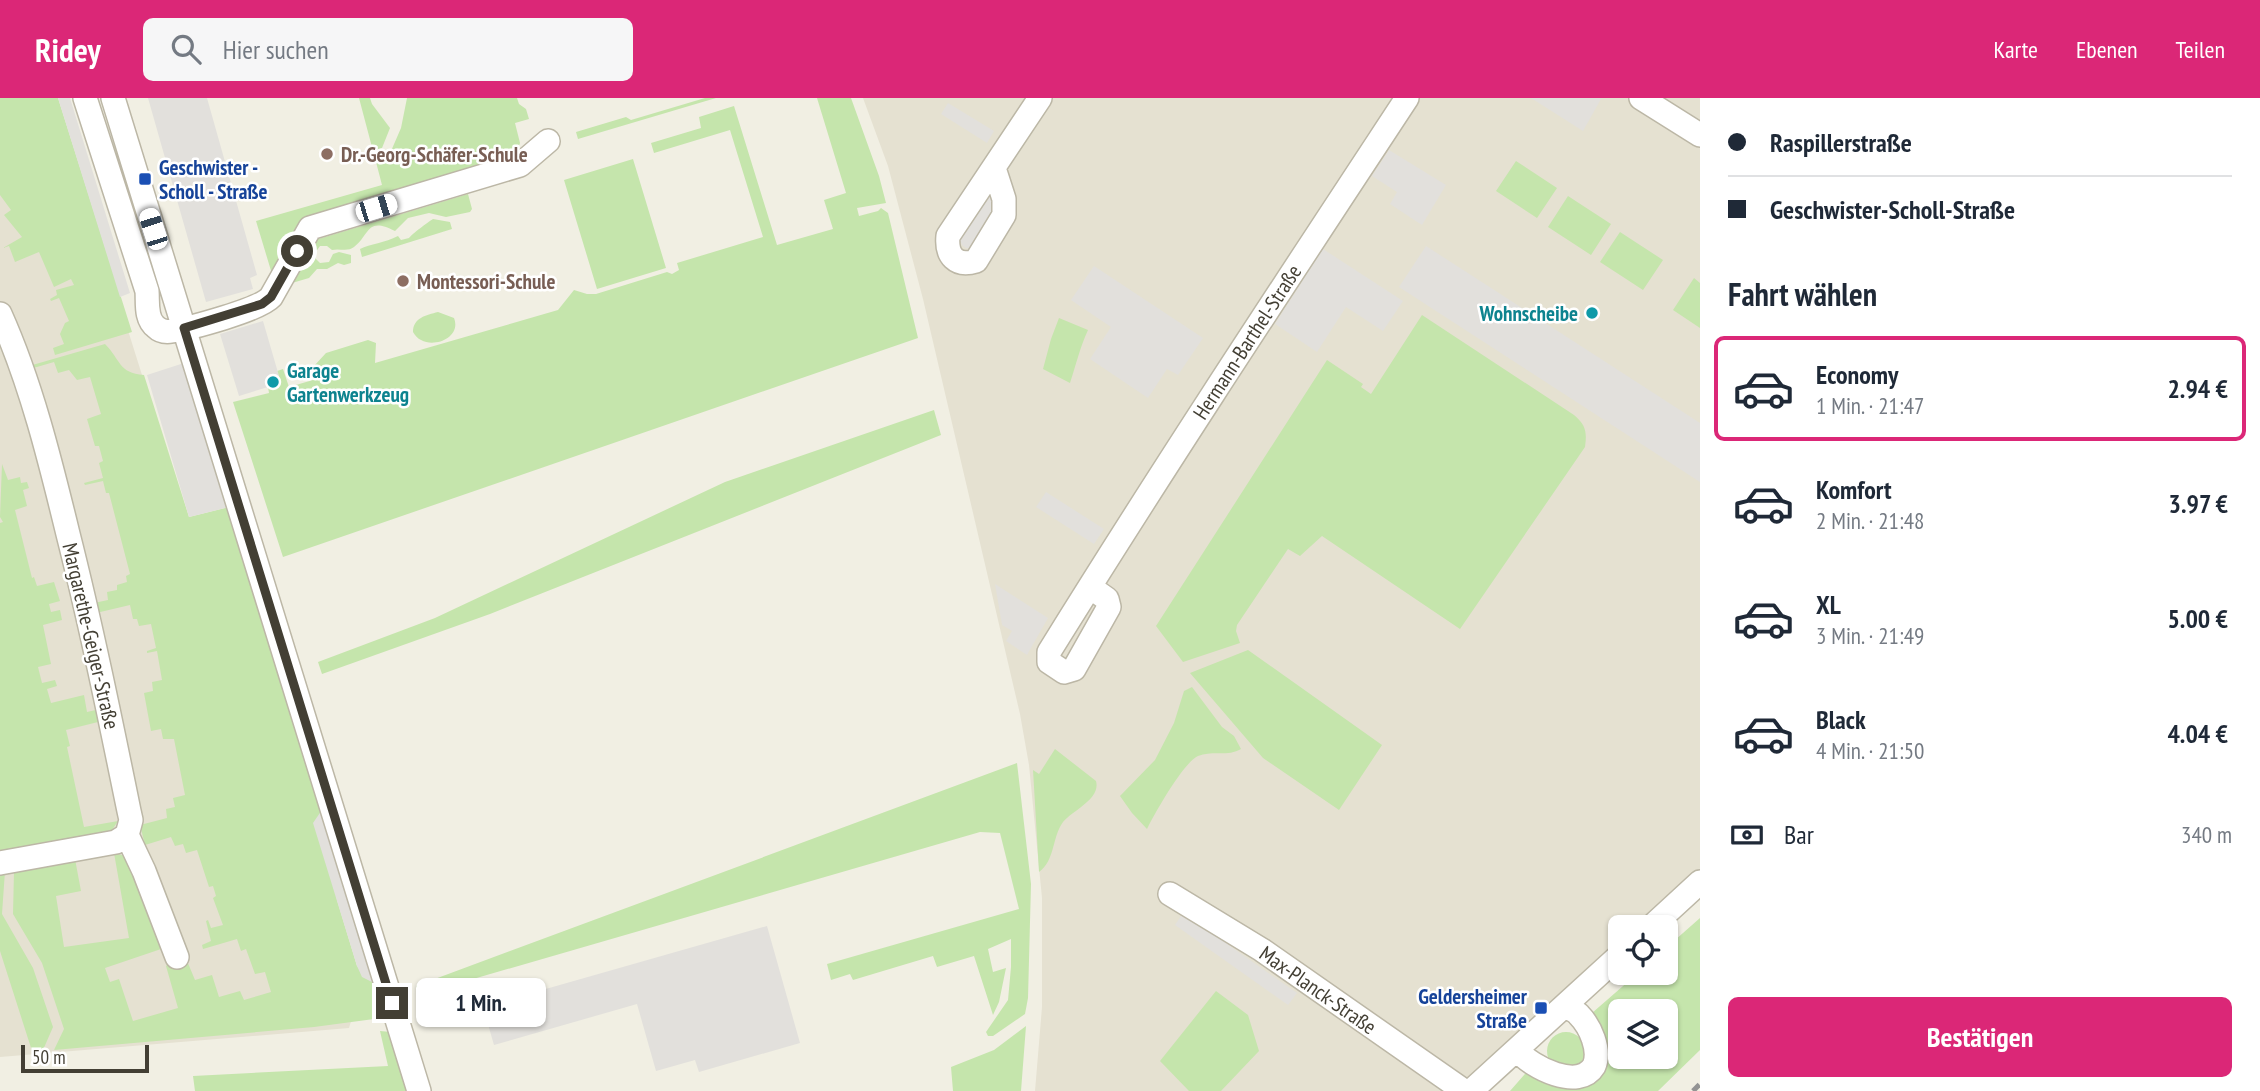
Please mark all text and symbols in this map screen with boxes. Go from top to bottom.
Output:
search box [143,18,633,81]
text: Ridey [35,28,101,71]
icon: search [167,30,205,68]
text: Hier suchen [223,33,329,66]
text: Karte [1994,34,2038,65]
text: Ebenen [2076,34,2138,65]
text: Teilen [2176,34,2225,65]
text: Raspillerstraße [1770,126,1912,159]
place label: Dr.-Georg-Schäfer-Schule [341,141,528,168]
marker: Dr.-Georg-Schäfer-Schule [319,146,335,162]
place label: Geschwister - Scholl - Straße [159,154,268,205]
marker: Geschwister - Scholl - Straße [137,171,153,187]
car [353,192,400,224]
text: Geschwister-Scholl-Straße [1770,193,2015,226]
car [137,206,170,252]
route start [281,235,313,267]
street label: Hermann-Barthel-Straße [1187,259,1307,425]
place label: Montessori-Schule [417,268,555,295]
marker: Montessori-Schule [395,273,411,289]
text: Fahrt wählen [1728,273,1877,315]
place label: Wohnscheibe [1479,300,1578,327]
marker: Wohnscheibe [1584,305,1600,321]
place label: Garage Gartenwerkzeug [287,357,409,408]
icon: car [1732,357,1795,420]
text: Economy [1816,358,1898,391]
text: 2.94 € [2167,372,2228,405]
marker: Garage Gartenwerkzeug [265,374,281,390]
text: 1 Min. · 21:47 [1816,391,1924,420]
icon: car [1732,472,1795,535]
text: Komfort [1816,473,1892,506]
text: 3.97 € [2169,487,2228,520]
text: 2 Min. · 21:48 [1816,506,1924,535]
street label: Margarethe-Geiger-Straße [56,540,126,732]
icon: car [1732,587,1795,650]
text: XL [1816,588,1841,621]
text: 5.00 € [2167,602,2228,635]
text: 3 Min. · 21:49 [1816,621,1924,650]
icon: car [1732,702,1795,765]
text: Black [1816,703,1866,736]
text: 4.04 € [2167,717,2228,750]
text: 4 Min. · 21:50 [1816,736,1924,765]
icon: cash [1728,816,1766,854]
text: Bar [1784,818,1814,851]
text: 340 m [2181,820,2232,849]
map controls [1608,915,1678,1069]
button: locate [1608,915,1678,985]
street label: Max-Planck-Straße [1254,940,1382,1040]
callout: 1 Min. [416,978,546,1028]
place label: Geldersheimer Straße [1418,983,1528,1034]
route end [376,987,408,1019]
text: 1 Min. [455,988,507,1017]
button: Bestätigen [1728,997,2232,1077]
button: layers [1608,999,1678,1069]
marker: Geldersheimer Straße [1533,1000,1549,1016]
scale bar [21,1042,149,1074]
text: 50 m [32,1045,66,1069]

